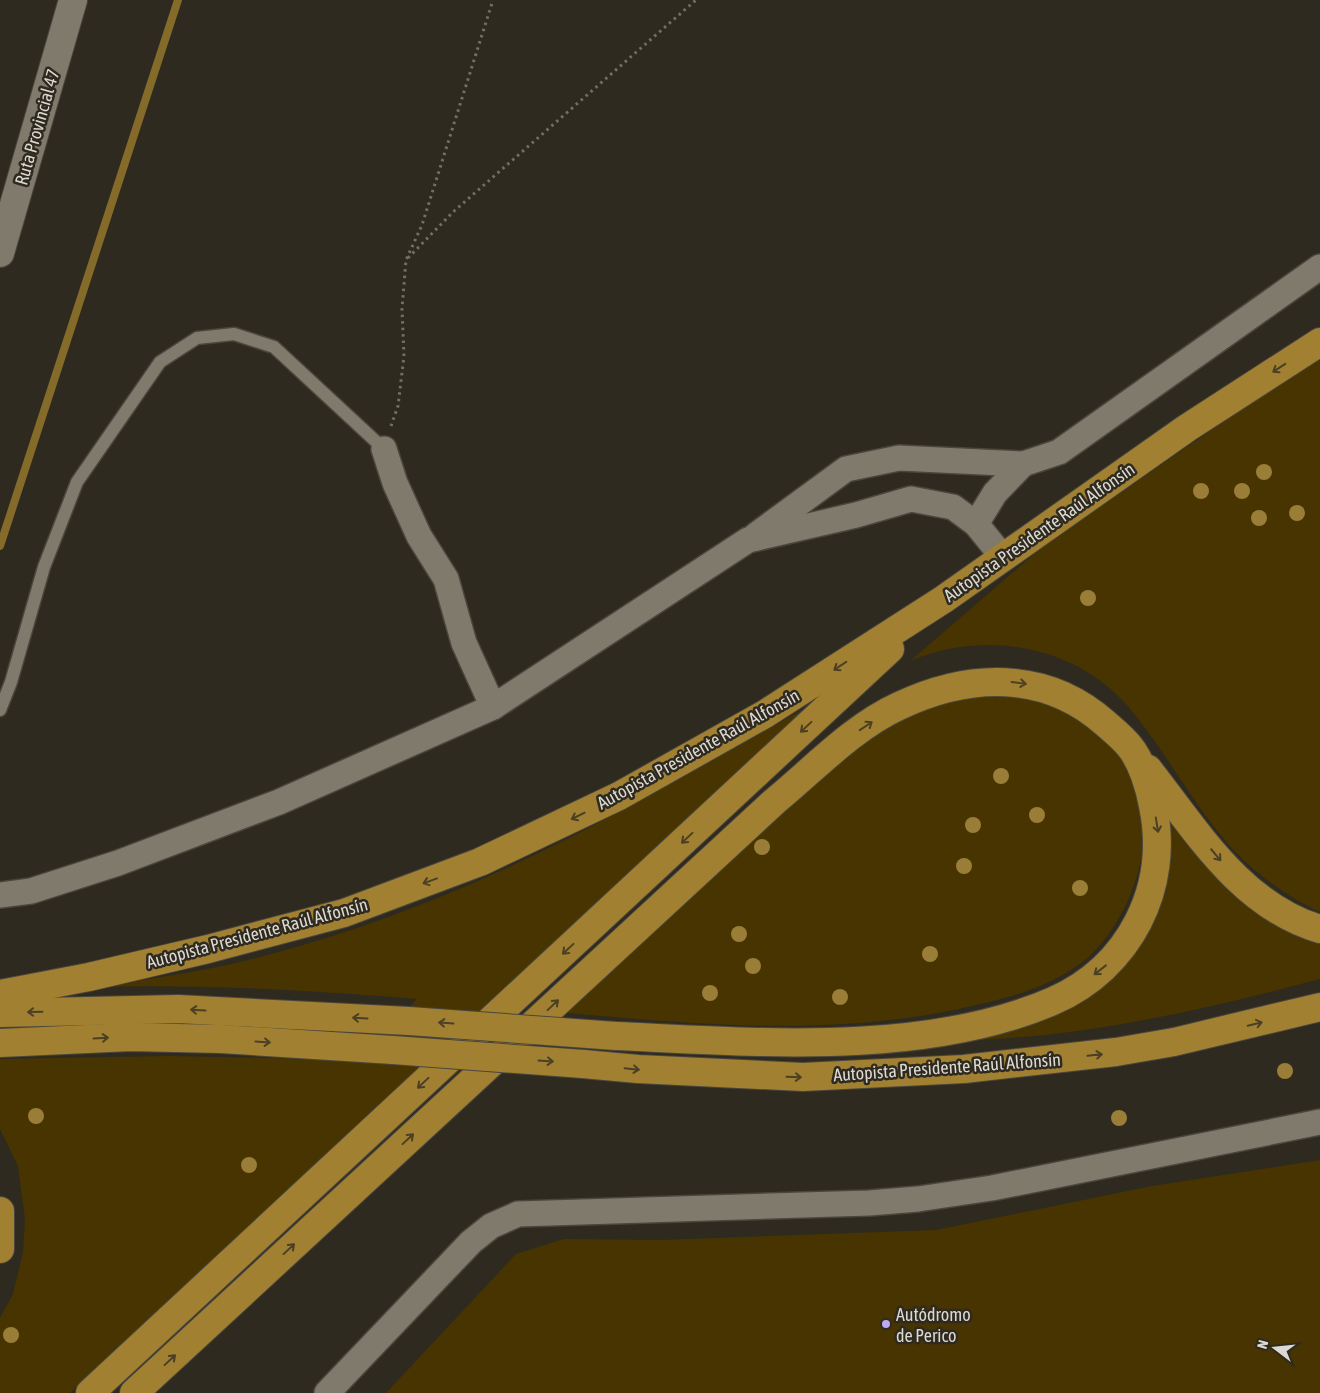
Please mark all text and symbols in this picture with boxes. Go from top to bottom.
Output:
street label: Ruta Provincial 47 [10,67,64,187]
one-way arrow [1273,364,1287,374]
street label: Autopista Presidente Raúl Alfonsín [940,458,1138,606]
one-way arrow [834,661,848,671]
one-way arrow [1011,678,1027,688]
street label: Autopista Presidente Raúl Alfonsín [593,685,803,813]
one-way arrow [859,720,873,730]
one-way arrow [799,721,812,733]
one-way arrow [571,811,586,821]
one-way arrow [1152,817,1162,833]
one-way arrow [680,832,693,844]
one-way arrow [1210,848,1221,861]
one-way arrow [422,877,438,886]
street label: Autopista Presidente Raúl Alfonsín [144,893,370,973]
one-way arrow [561,943,574,955]
one-way arrow [1093,964,1106,975]
one-way arrow [547,999,560,1011]
one-way arrow [190,1005,206,1015]
one-way arrow [27,1007,44,1017]
one-way arrow [352,1014,368,1023]
one-way arrow [1246,1018,1262,1028]
one-way arrow [438,1019,454,1028]
one-way arrow [92,1033,109,1043]
one-way arrow [255,1037,271,1046]
street label: Autopista Presidente Raúl Alfonsín [832,1049,1062,1085]
one-way arrow [1087,1050,1103,1060]
one-way arrow [538,1056,554,1066]
one-way arrow [623,1064,639,1074]
one-way arrow [786,1072,802,1081]
one-way arrow [417,1077,430,1089]
one-way arrow [402,1133,415,1145]
one-way arrow [282,1244,295,1255]
place label: Autódromo de Perico [896,1304,971,1346]
marker: Autódromo de Perico [880,1318,892,1330]
north arrow [1250,1323,1300,1373]
text: N [1254,1338,1271,1351]
one-way arrow [163,1354,176,1366]

